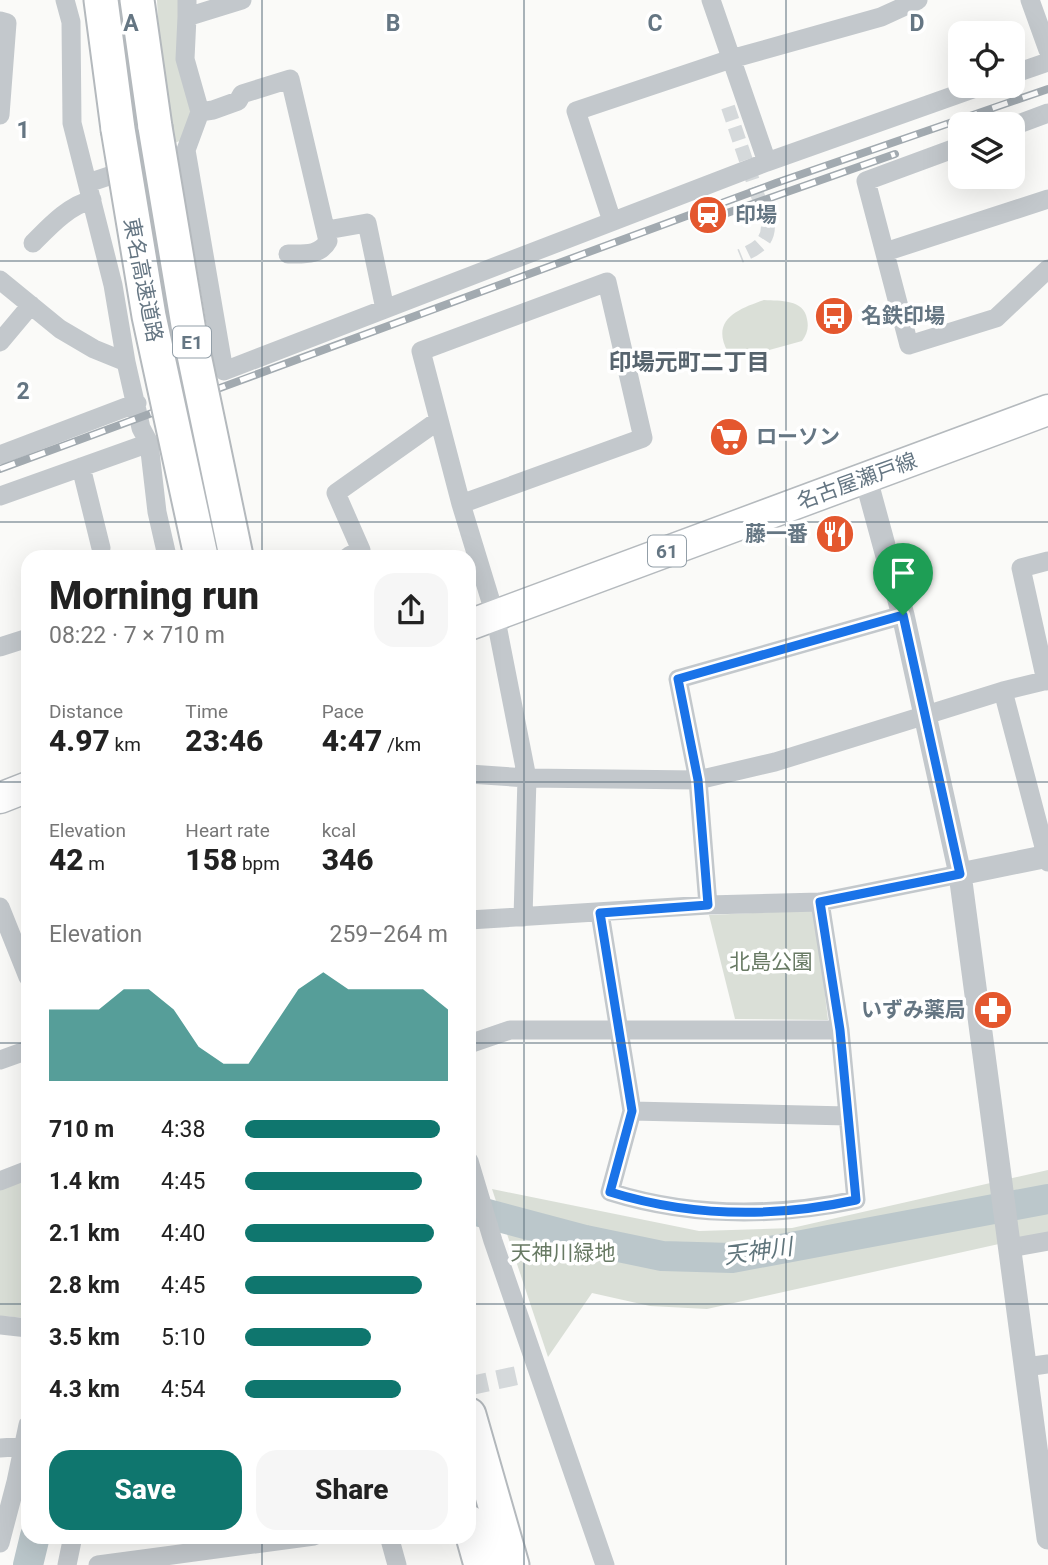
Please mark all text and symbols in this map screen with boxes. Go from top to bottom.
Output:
text: A [123,10,139,37]
text: B [386,10,400,37]
text: C [647,10,663,37]
text: D [910,10,924,37]
map controls [948,21,1025,189]
button: locate [948,21,1025,98]
button: layers [948,112,1025,189]
text: 1 [16,117,30,144]
station icon: 印場 [687,194,729,236]
place label: 印場 [735,203,777,227]
street label: 東名高速道路 [119,216,167,344]
bus stop icon: 名鉄印場 [813,295,855,337]
place label: 名鉄印場 [861,304,945,328]
road number: E1 [173,326,211,358]
district label: 印場元町二丁目 [609,349,770,376]
text: 2 [16,378,30,405]
supermarket icon: ローソン [708,416,750,458]
place label: ローソン [756,425,840,449]
street label: 名古屋瀬戸線 [794,448,920,514]
restaurant icon: 藤一番 [814,513,856,555]
place label: 藤一番 [745,522,808,546]
road number: 61 [648,536,686,566]
pin [873,543,933,615]
icon: arrive [884,554,922,592]
button: share [374,573,448,647]
text: Morning run [49,574,259,618]
text: 08:22 · 7 × 710 m [49,622,225,649]
text: Distance [49,700,123,723]
text: Time [185,700,228,723]
text: Pace [322,700,364,723]
text: 4.97 [49,723,110,758]
text: 23:46 [185,723,263,758]
text: 4:47 [322,723,382,758]
text: km [110,733,141,756]
text: /km [382,733,421,756]
text: Elevation [49,819,126,842]
text: Heart rate [185,819,270,842]
text: kcal [322,819,356,842]
text: 42 [49,842,84,877]
text: 158 [185,842,237,877]
text: 346 [322,842,374,877]
text: m [84,852,105,875]
text: bpm [237,852,280,875]
text: Elevation [49,921,142,948]
text: 259–264 m [329,921,448,948]
park label: 北島公園 [729,950,813,974]
pharmacy icon: いずみ薬局 [972,989,1014,1031]
place label: いずみ薬局 [861,998,966,1022]
text: 710 m [49,1116,114,1143]
text: 4:38 [161,1116,205,1143]
text: 1.4 km [49,1168,120,1195]
text: 4:45 [161,1168,205,1195]
text: 2.1 km [49,1220,120,1247]
text: 4:40 [161,1220,205,1247]
water label: 天神川 [722,1233,797,1270]
park label: 天神川緑地 [511,1241,616,1265]
text: 2.8 km [49,1272,120,1299]
text: 4:45 [161,1272,205,1299]
text: 3.5 km [49,1324,120,1351]
text: 5:10 [161,1324,205,1351]
text: 4.3 km [49,1376,120,1403]
text: 4:54 [161,1376,205,1403]
button: Save [49,1450,242,1530]
button: Share [256,1450,448,1530]

